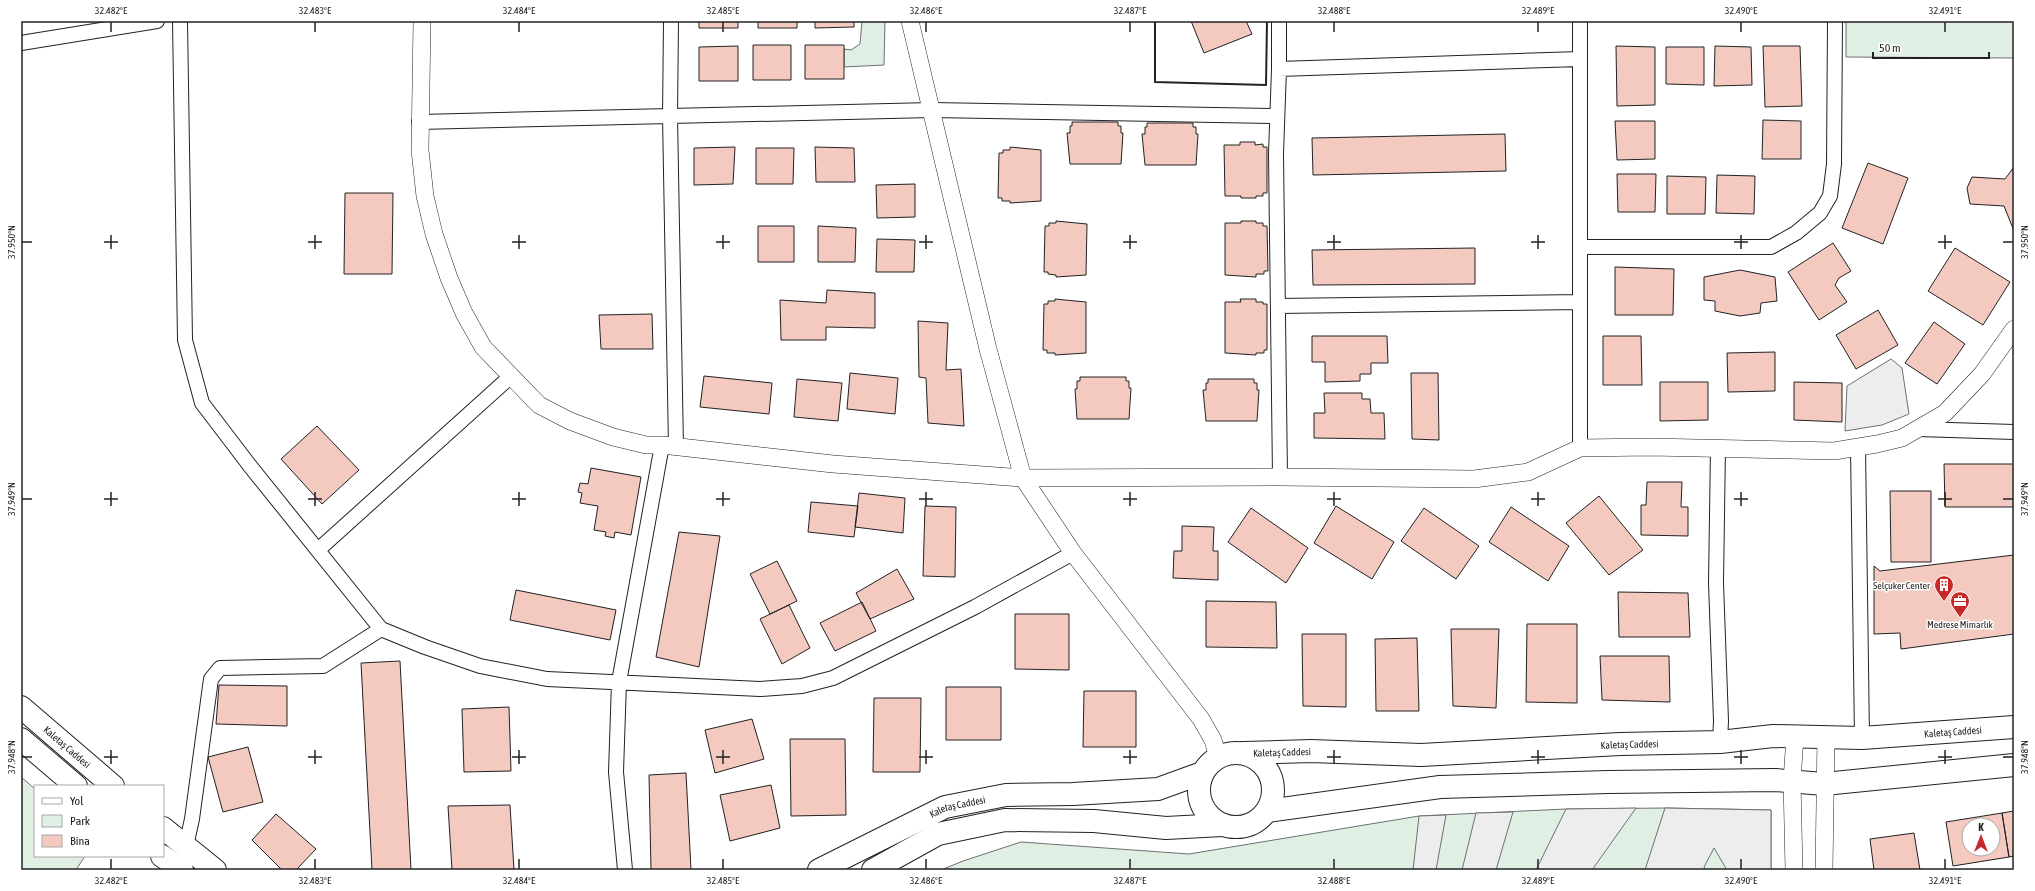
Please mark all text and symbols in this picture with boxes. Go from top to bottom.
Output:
text: 32.482°E [95,5,128,16]
text: 32.483°E [299,5,332,16]
text: 32.484°E [503,5,536,16]
text: 32.485°E [707,5,740,16]
text: 32.486°E [910,5,943,16]
text: 32.487°E [1114,5,1147,16]
text: 32.488°E [1318,5,1351,16]
text: 32.489°E [1522,5,1555,16]
text: 32.490°E [1725,5,1758,16]
text: 32.491°E [1929,5,1962,16]
scale bar [1873,34,1989,60]
text: 50 m [1879,41,1901,55]
text: 37.950°N [6,225,17,259]
text: 37.950°N [2019,225,2030,259]
text: 37.949°N [6,482,17,516]
text: 37.949°N [2019,482,2030,516]
building icon: Selçuker Center [1933,574,1955,602]
place label: Selçuker Center [1873,580,1931,591]
office icon: Medrese Mimarlık [1949,590,1971,618]
place label: Medrese Mimarlık [1927,619,1994,630]
street label: Kaletaş Caddesi [41,724,93,770]
street label: Kaletaş Caddesi [1924,724,1982,739]
street label: Kaletaş Caddesi [1600,738,1659,751]
text: 37.948°N [6,740,17,774]
text: 37.948°N [2019,740,2030,774]
street label: Kaletaş Caddesi [1253,746,1311,759]
legend [34,785,164,857]
text: Yol [70,794,84,808]
street label: Kaletaş Caddesi [928,794,986,820]
text: Park [70,814,91,828]
north arrow [1961,817,2001,857]
text: K [1978,821,1984,833]
text: Bina [70,834,90,848]
text: 32.482°E [95,875,128,886]
text: 32.483°E [299,875,332,886]
text: 32.484°E [503,875,536,886]
text: 32.485°E [707,875,740,886]
text: 32.486°E [910,875,943,886]
text: 32.487°E [1114,875,1147,886]
text: 32.488°E [1318,875,1351,886]
text: 32.489°E [1522,875,1555,886]
text: 32.490°E [1725,875,1758,886]
text: 32.491°E [1929,875,1962,886]

